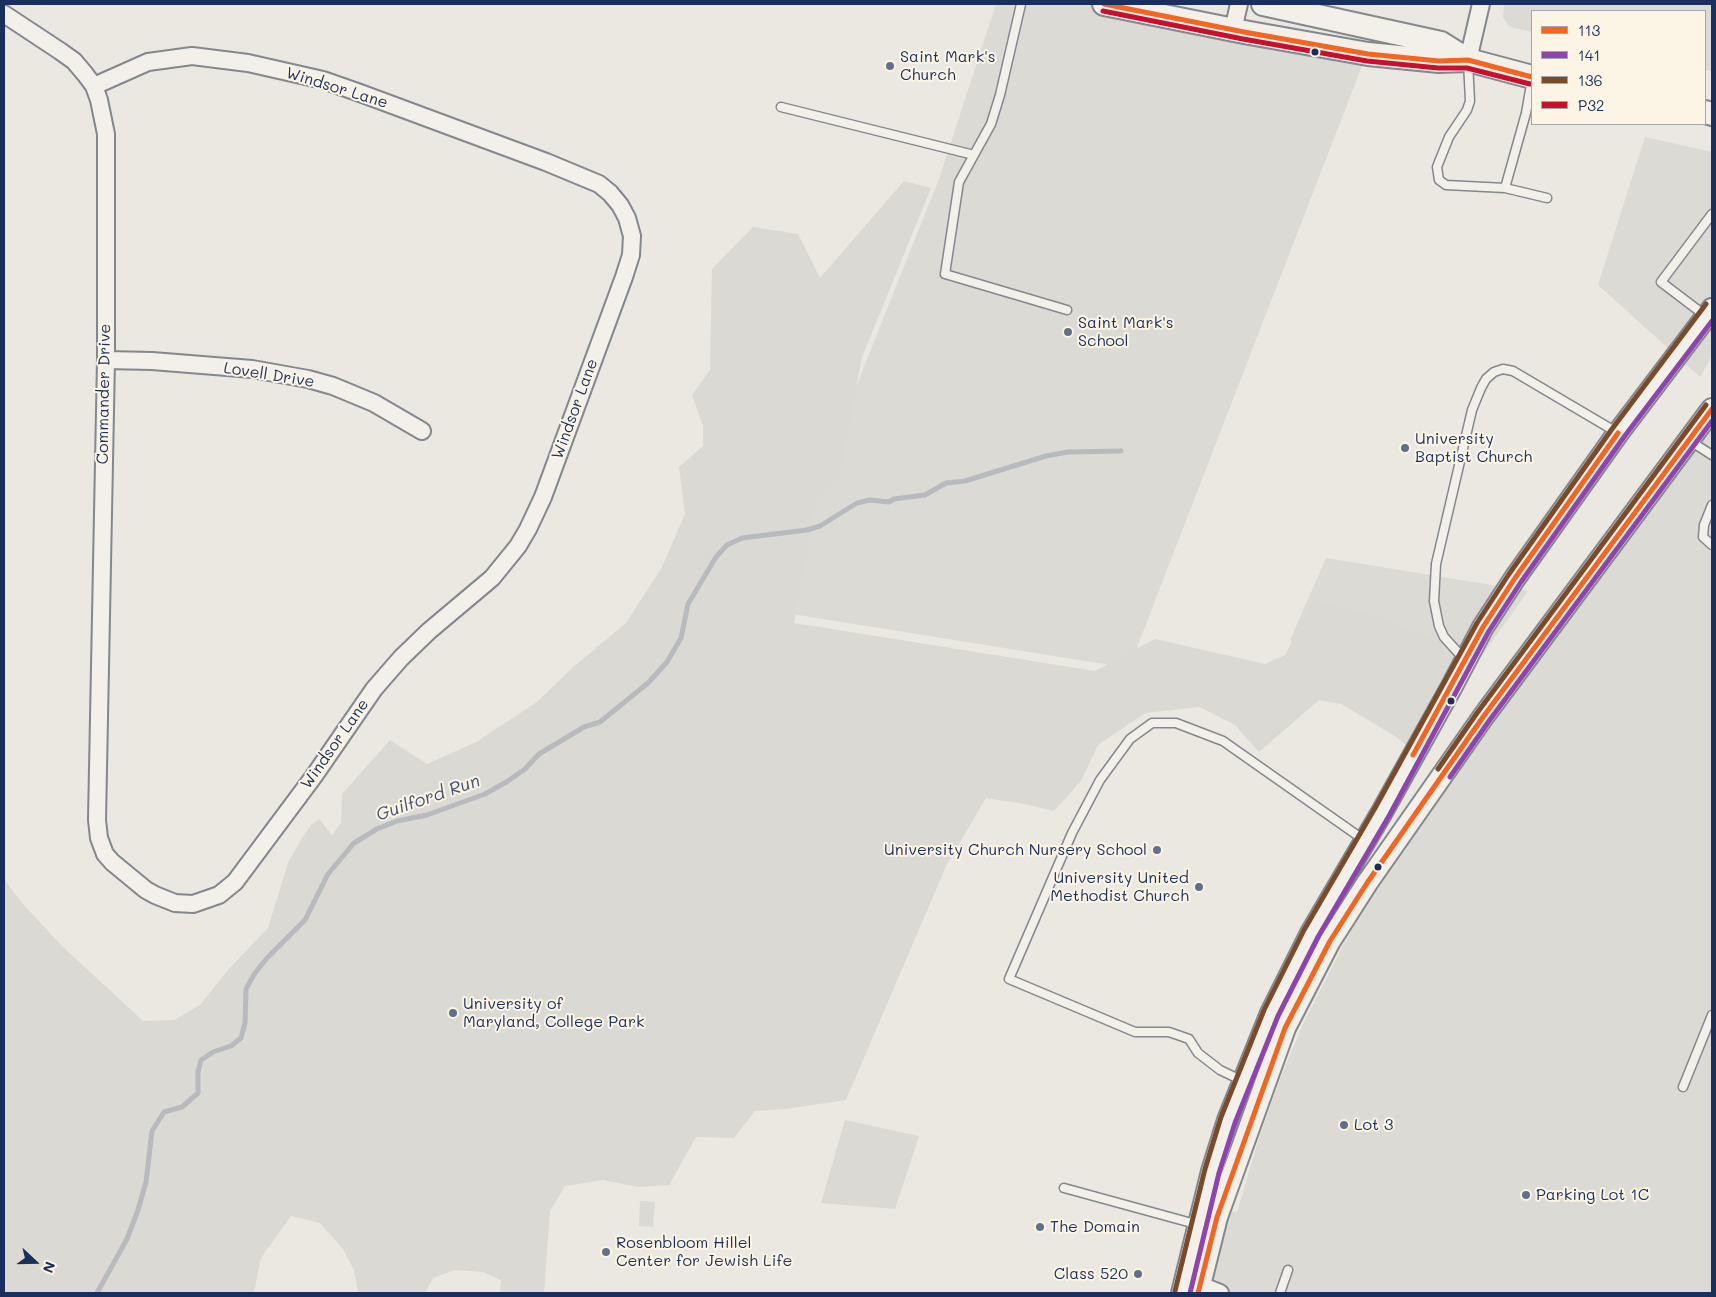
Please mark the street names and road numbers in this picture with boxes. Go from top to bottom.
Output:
street label: Windsor Lane [284,63,390,113]
street label: Commander Drive [93,323,115,465]
street label: Windsor Lane [548,356,602,462]
street label: Lovell Drive [222,358,316,392]
street label: Windsor Lane [297,695,373,793]

